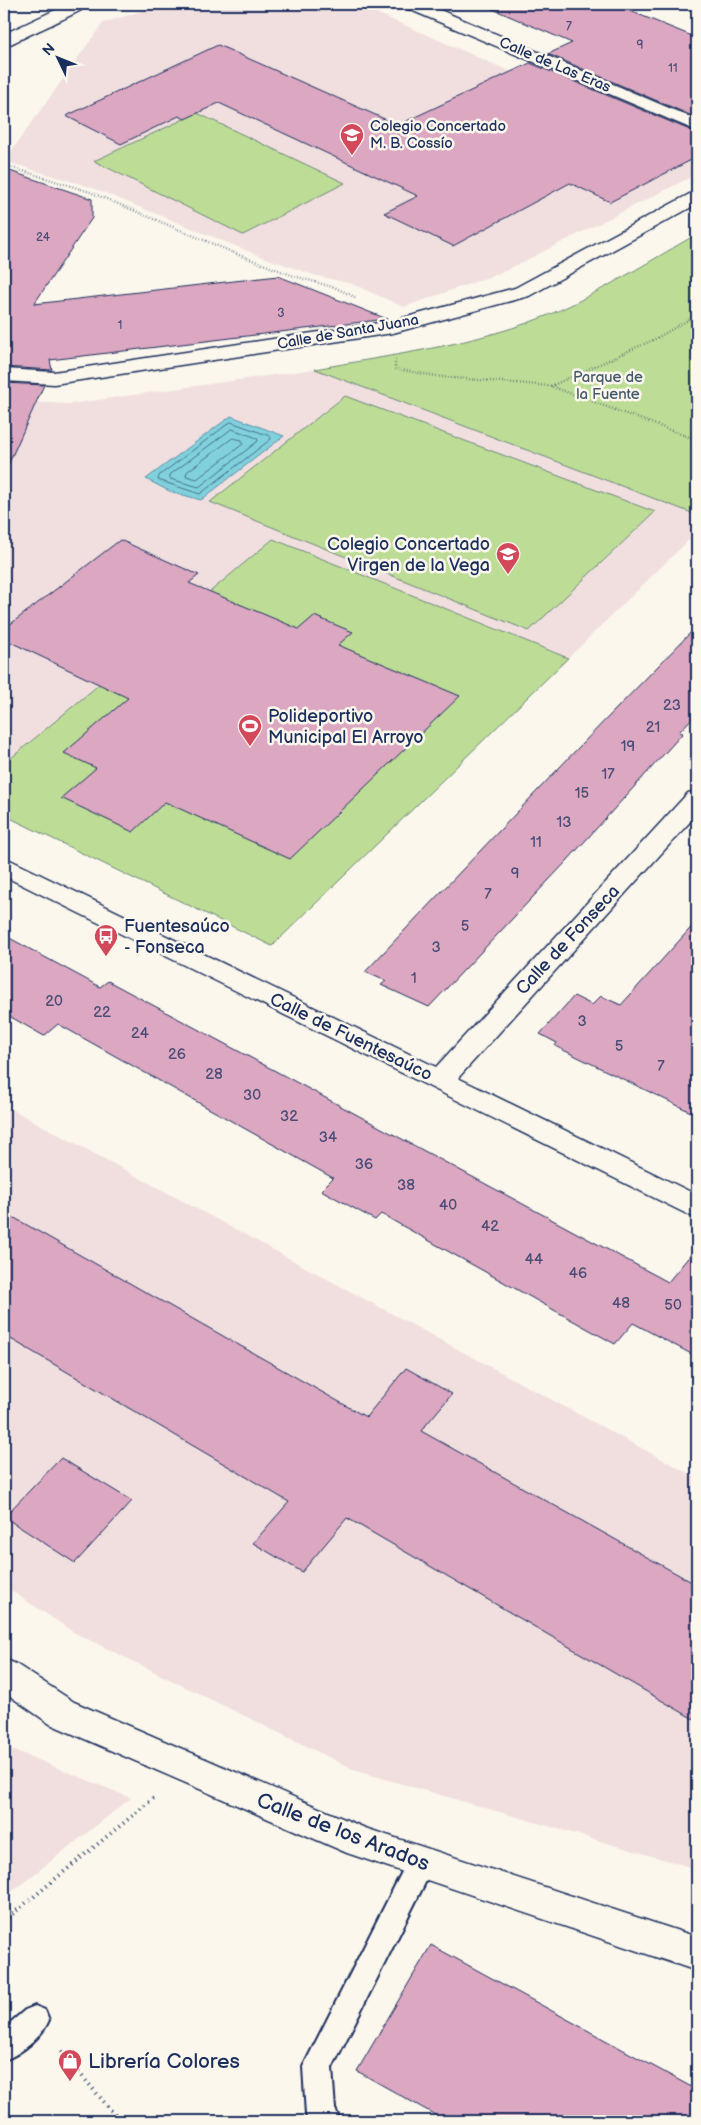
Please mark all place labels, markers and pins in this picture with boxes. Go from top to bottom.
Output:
place label: Colegio Concertado M. B. Cossío [370,117,506,153]
school or university icon: Colegio Concertado M. B. Cossío [339,122,365,156]
place label: Colegio Concertado Virgen de la Vega [327,534,490,576]
school or university icon: Colegio Concertado Virgen de la Vega [495,541,521,575]
place label: Polideportivo Municipal El Arroyo [268,706,423,748]
sports icon: Polideportivo Municipal El Arroyo [237,713,263,747]
place label: Fuentesaúco - Fonseca [124,916,230,958]
bus stop icon: Fuentesaúco - Fonseca [93,923,119,957]
shop icon: Librería Colores [57,2048,83,2082]
place label: Librería Colores [88,2049,240,2074]

